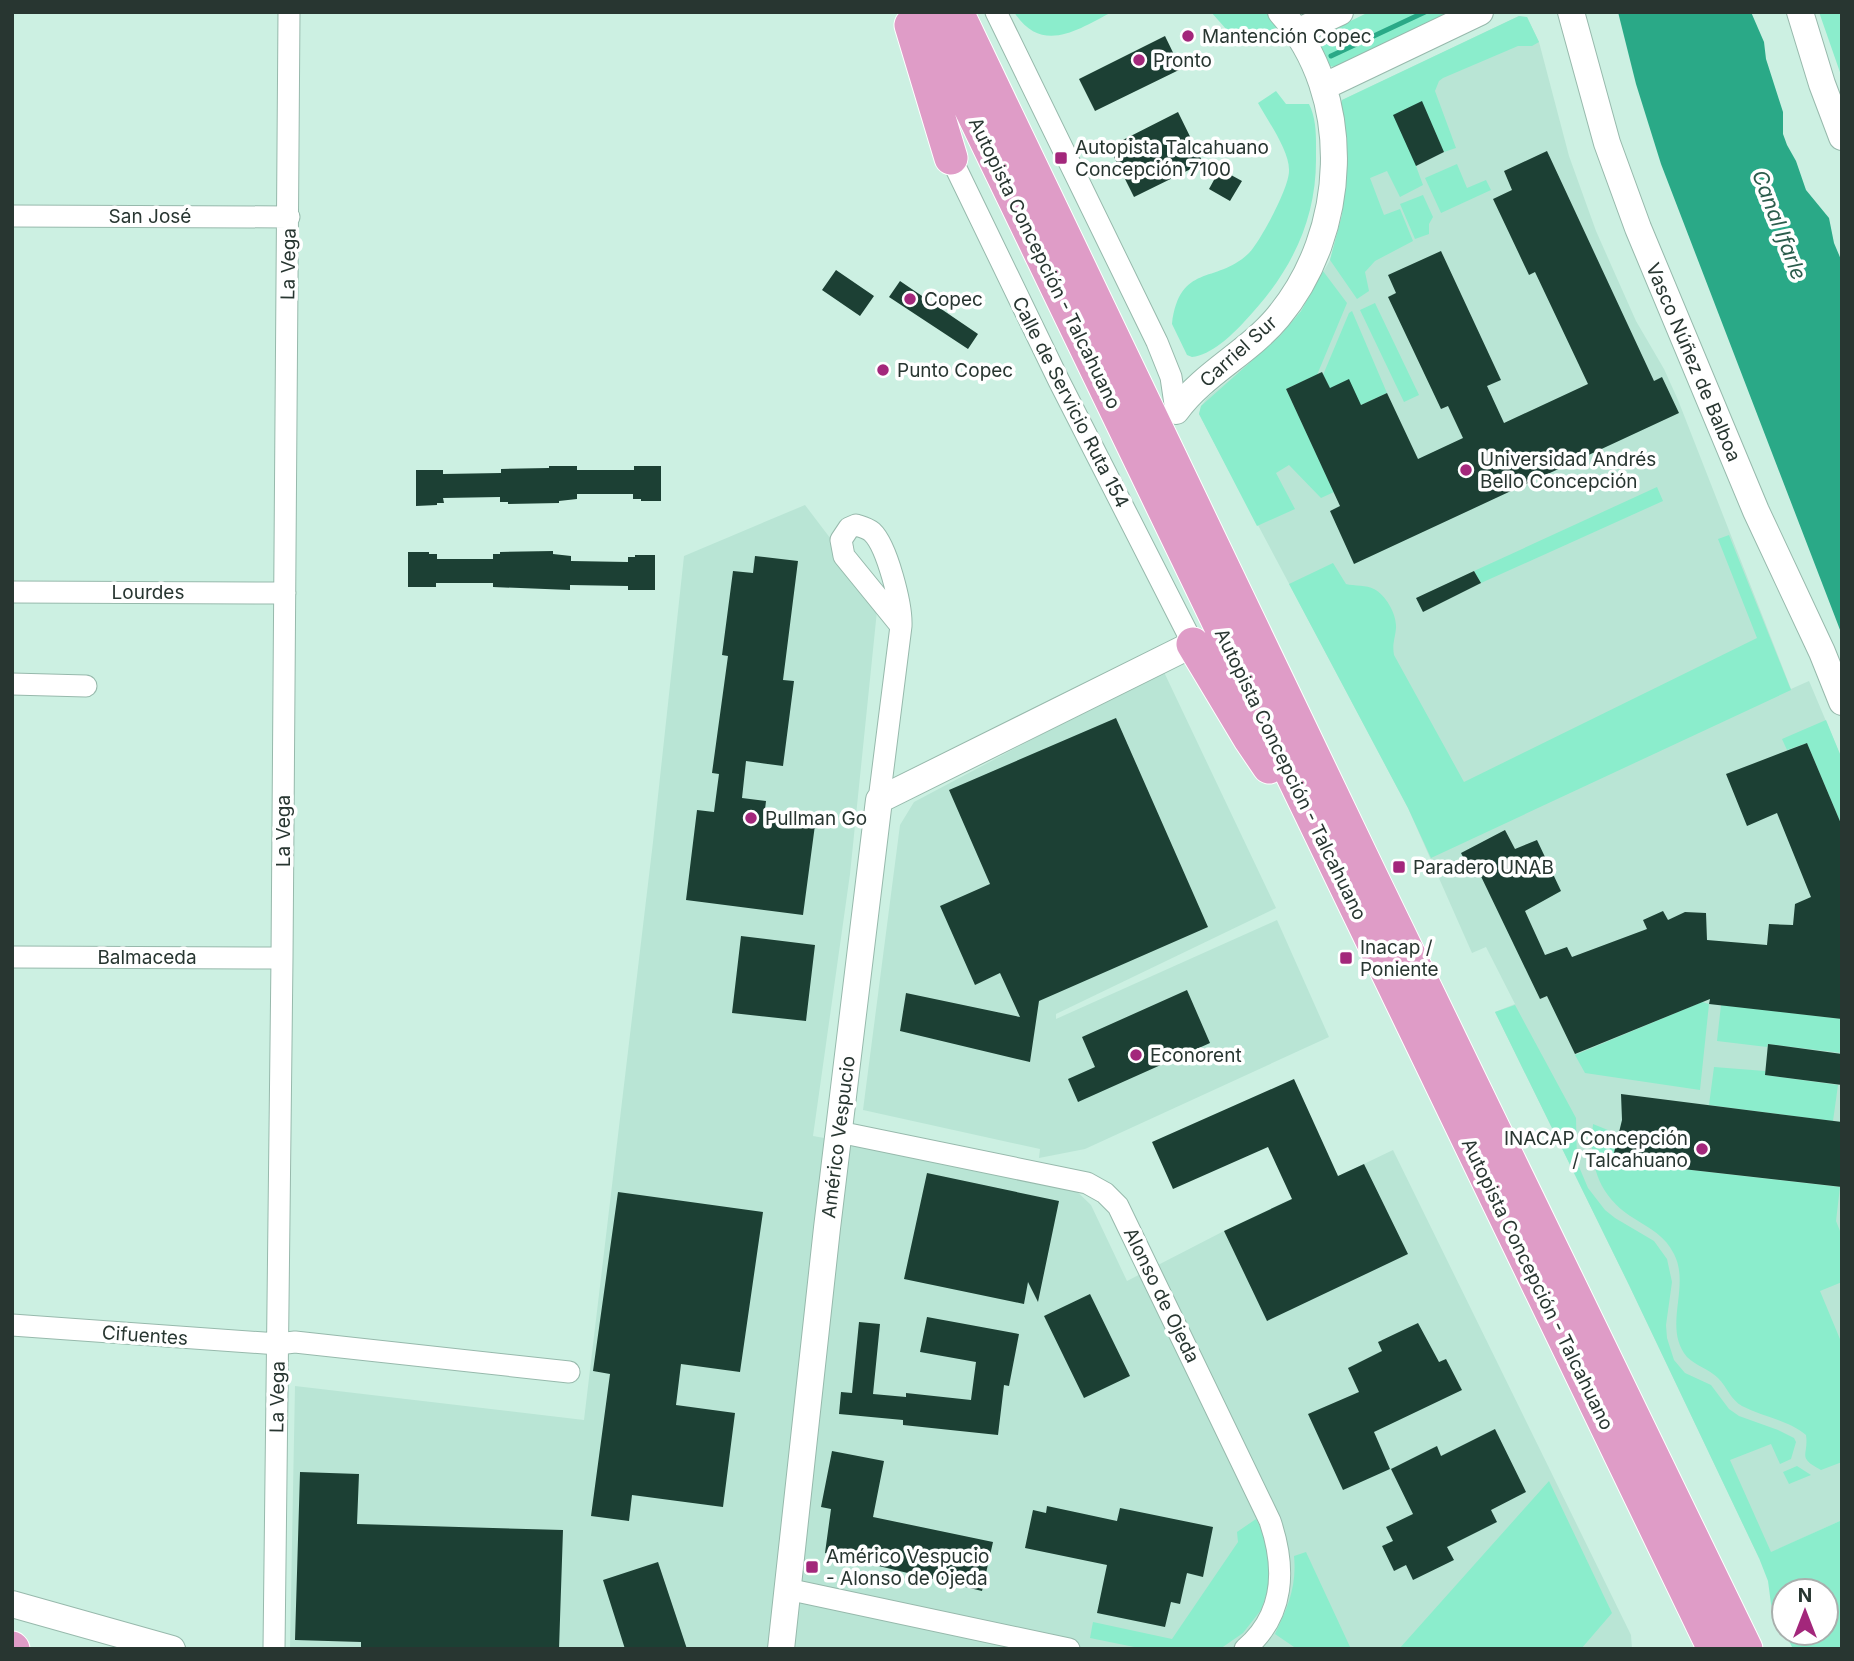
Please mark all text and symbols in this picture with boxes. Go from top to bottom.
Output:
place label: Mantención Copec [1202,25,1372,48]
marker: Mantención Copec [1180,28,1196,44]
place label: Pronto [1153,49,1212,72]
marker: Pronto [1131,52,1147,68]
street label: Autopista Concepción - Talcahuano [964,114,1125,413]
place label: Autopista Talcahuano Concepción 7100 [1075,136,1269,181]
marker: Autopista Talcahuano Concepción 7100 [1053,150,1069,166]
water label: Canal Ifarle [1747,166,1812,283]
street label: San José [109,205,191,228]
street label: La Vega [276,228,301,300]
street label: Vasco Núñez de Balboa [1641,259,1746,465]
place label: Copec [924,288,983,311]
marker: Copec [902,291,918,307]
street label: Calle de Servicio Ruta 154 [1007,293,1134,512]
street label: Carriel Sur [1195,311,1282,392]
place label: Punto Copec [897,359,1013,382]
marker: Punto Copec [875,362,891,378]
place label: Universidad Andrés Bello Concepción [1480,448,1656,493]
marker: Universidad Andrés Bello Concepción [1458,462,1474,478]
street label: Lourdes [112,581,184,604]
street label: Autopista Concepción - Talcahuano [1210,625,1371,924]
street label: La Vega [272,795,295,867]
place label: Pullman Go [765,807,867,830]
marker: Pullman Go [743,810,759,826]
place label: Paradero UNAB [1413,856,1554,879]
marker: Paradero UNAB [1391,859,1407,875]
place label: Inacap / Poniente [1360,936,1439,981]
street label: Balmaceda [97,946,197,969]
marker: Inacap / Poniente [1338,950,1354,966]
place label: Econorent [1150,1044,1242,1067]
marker: Econorent [1128,1047,1144,1063]
street label: Américo Vespucio [817,1055,860,1220]
place label: INACAP Concepción / Talcahuano [1504,1127,1688,1172]
street label: Autopista Concepción - Talcahuano [1457,1135,1618,1434]
marker: INACAP Concepción / Talcahuano [1694,1141,1710,1157]
street label: Alonso de Ojeda [1119,1224,1204,1367]
street label: Cifuentes [101,1321,189,1350]
street label: La Vega [265,1361,290,1433]
place label: Américo Vespucio - Alonso de Ojeda [826,1545,989,1590]
marker: Américo Vespucio - Alonso de Ojeda [804,1559,820,1575]
north arrow [1770,1577,1840,1647]
text: N [1798,1584,1812,1607]

